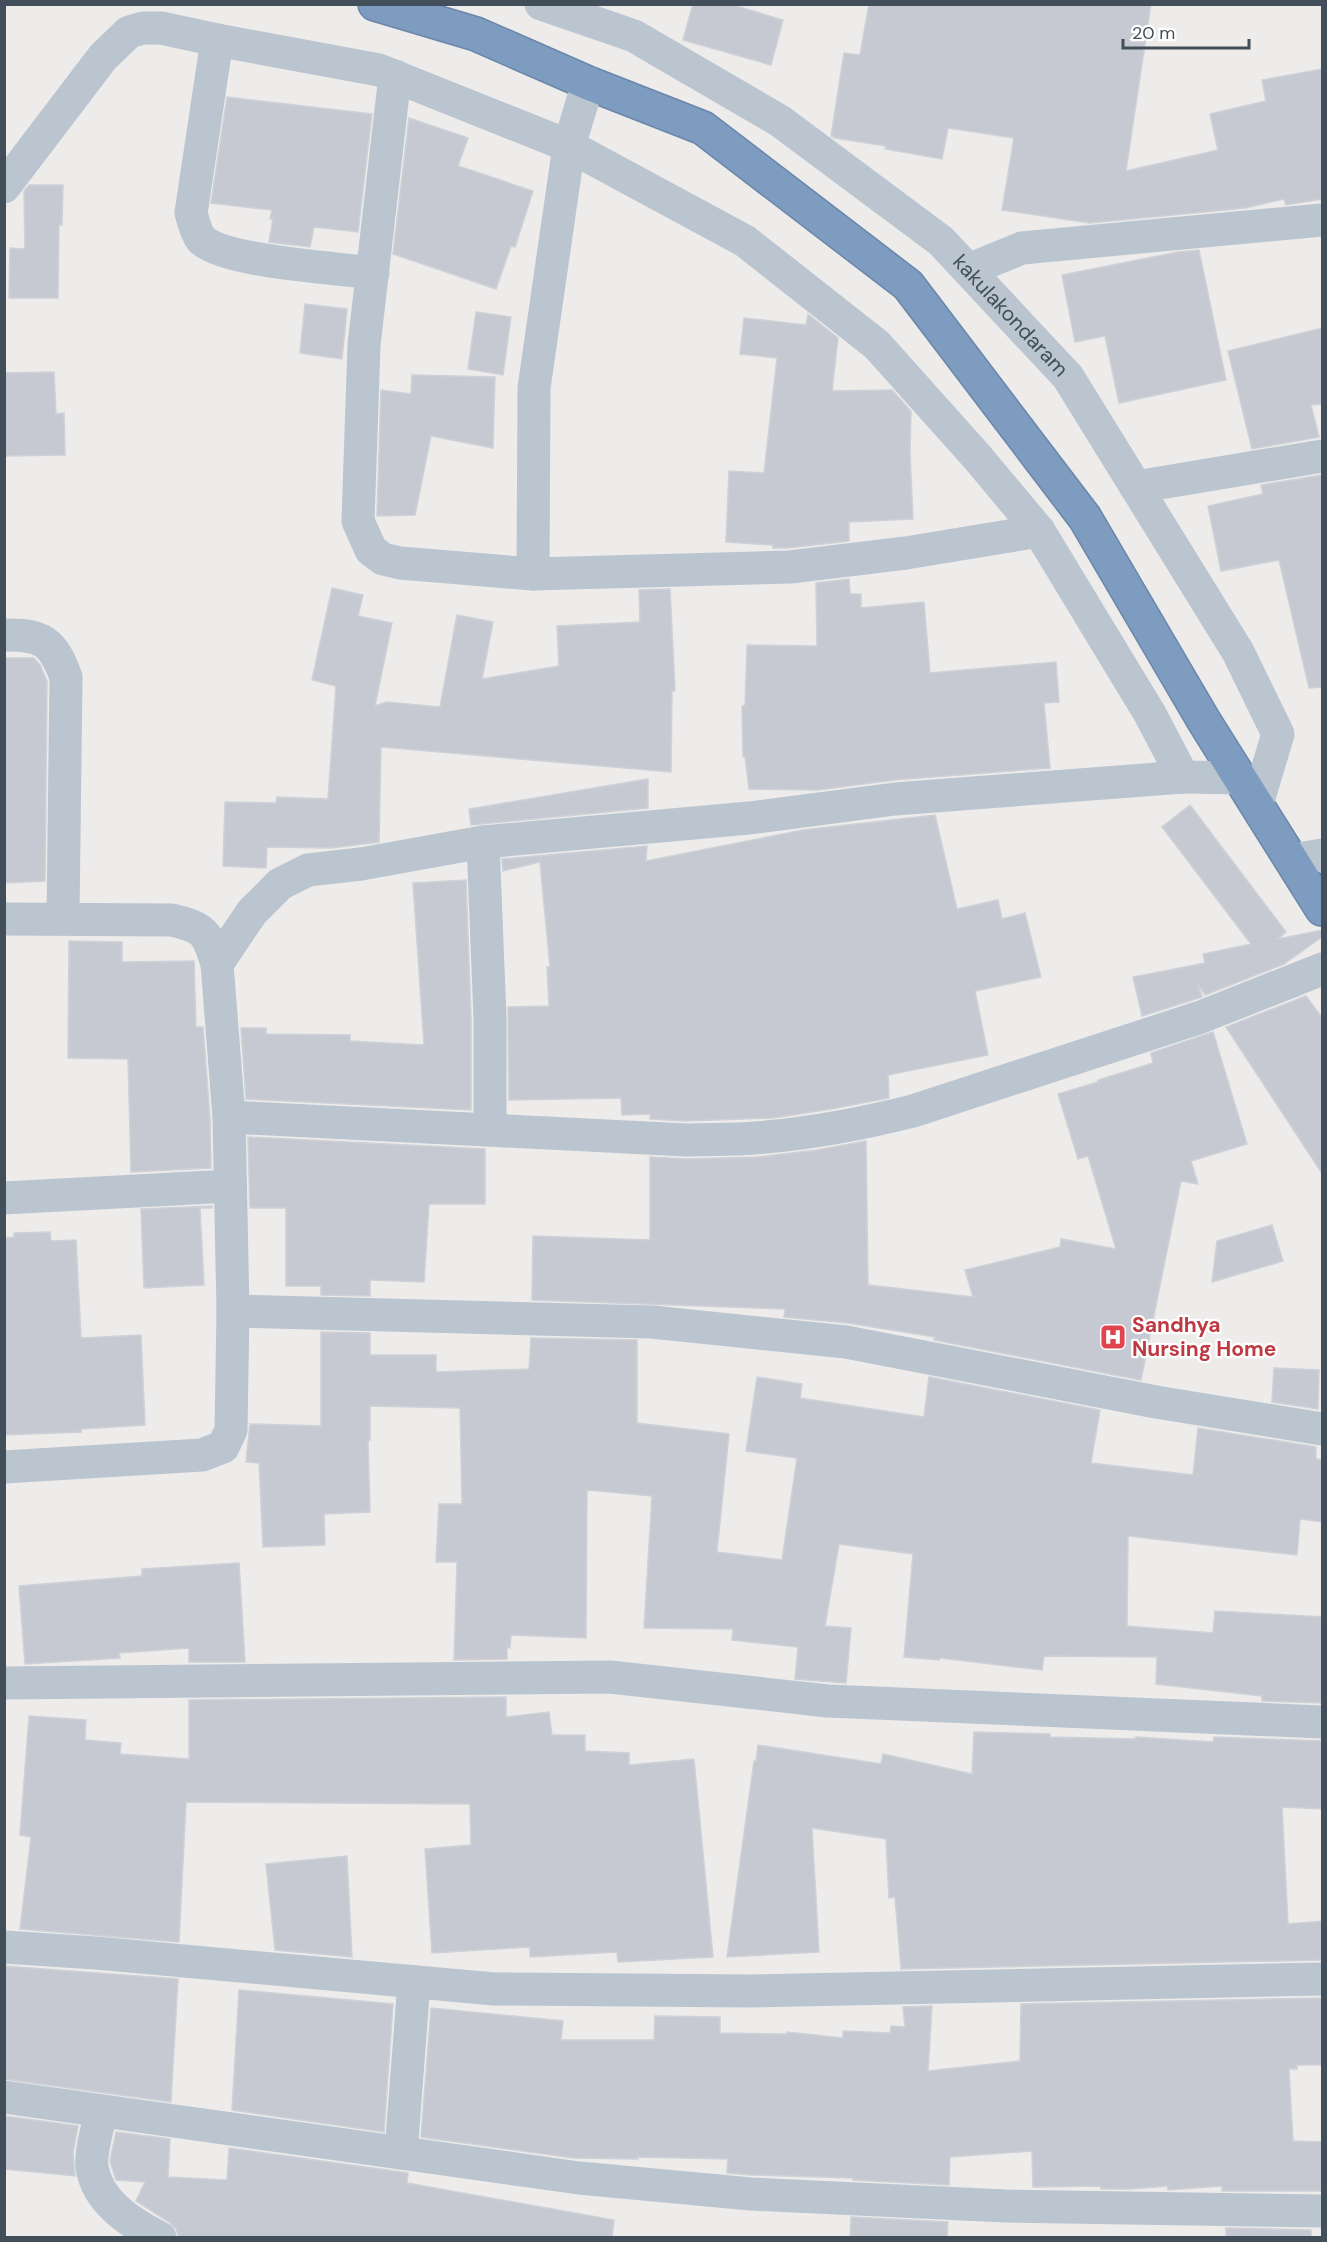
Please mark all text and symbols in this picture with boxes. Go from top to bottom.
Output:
scale bar [1123,12,1249,50]
text: 20 m [1132,21,1175,45]
street label: kakulakondaram [947,248,1075,383]
place label: Sandhya Nursing Home [1132,1311,1276,1363]
hospital icon: Sandhya Nursing Home [1098,1322,1128,1352]

